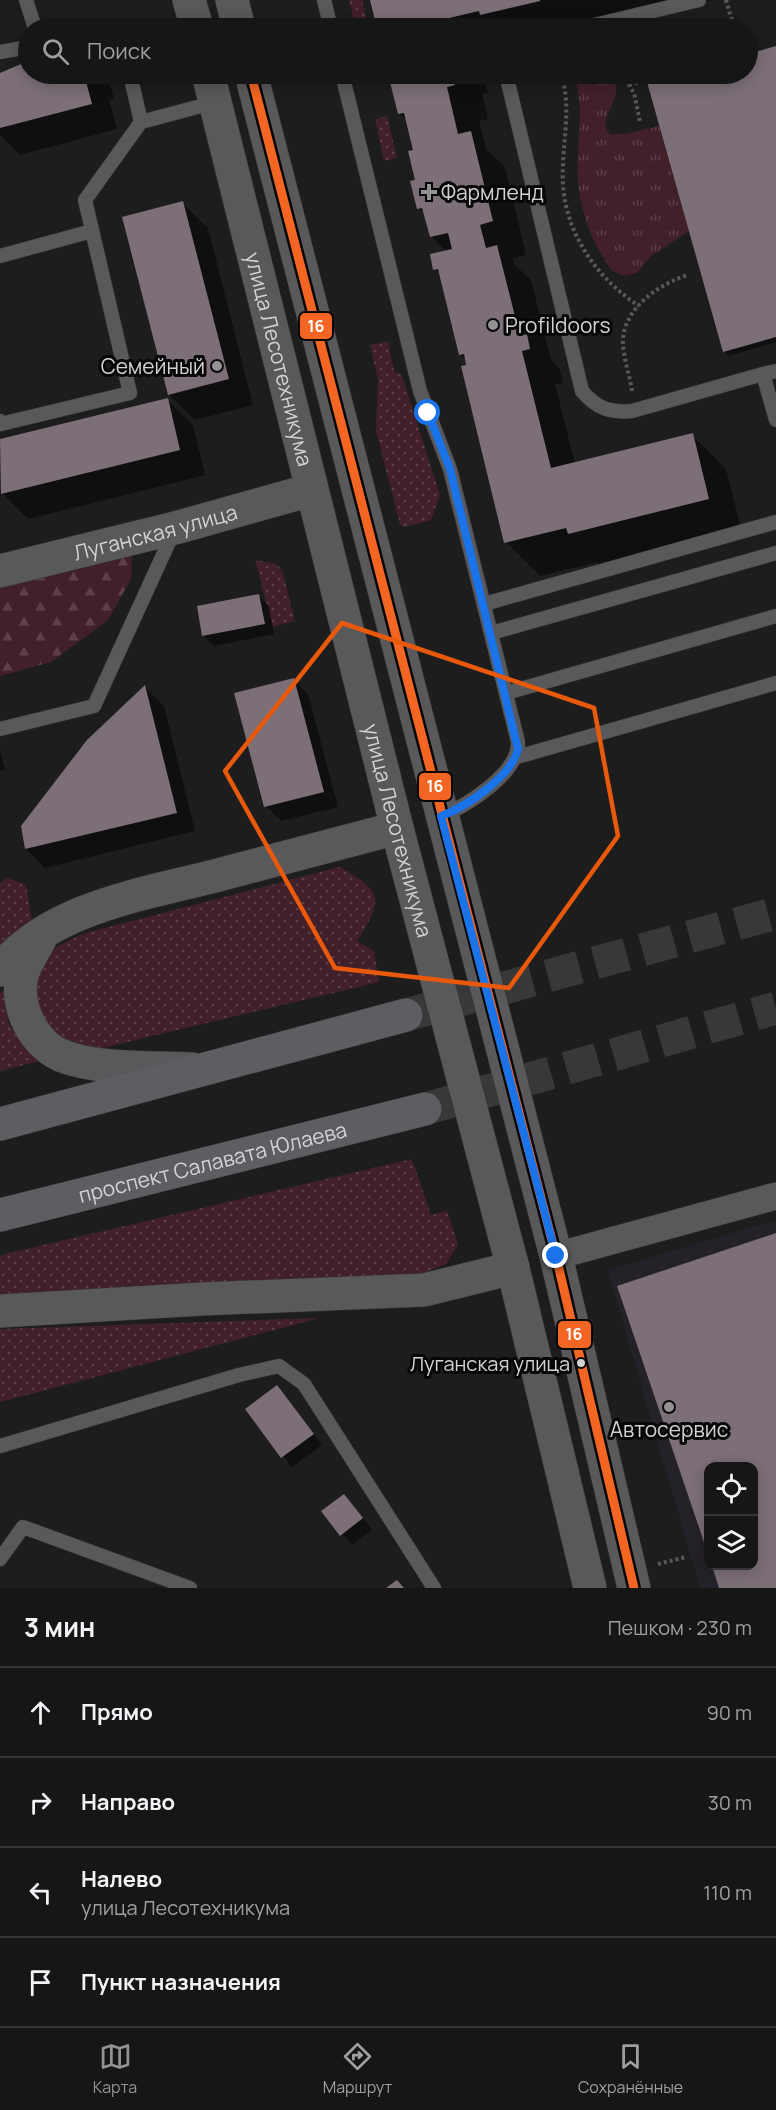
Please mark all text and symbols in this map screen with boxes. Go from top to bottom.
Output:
search box [18,18,758,84]
icon: search [39,35,72,68]
text: Поиск [87,36,151,66]
place label: Фармленд [441,178,544,206]
marker: Фармленд [422,185,436,199]
street label: улица Лесотехникума [239,249,320,469]
place label: Profildoors [505,311,611,339]
line badge: 16 [299,312,333,340]
text: 16 [308,315,325,337]
marker: Profildoors [486,318,500,332]
place label: Семейный [101,352,205,380]
marker: Семейный [210,359,224,373]
route start [414,399,440,425]
street label: Луганская улица [70,497,240,566]
street label: улица Лесотехникума [357,721,439,940]
line badge: 16 [418,772,452,801]
text: 16 [427,775,444,797]
street label: проспект Салавата Юлаева [75,1115,350,1209]
route end [542,1242,568,1268]
line badge: 16 [557,1320,592,1349]
text: 16 [566,1323,583,1345]
place label: Луганская улица [410,1350,570,1377]
marker: Луганская улица [575,1357,587,1369]
marker: Автосервис [662,1400,676,1414]
place label: Автосервис [610,1415,728,1443]
map controls [704,1462,758,1570]
button: locate [704,1462,758,1516]
button: layers [704,1516,758,1570]
text: 3 мин [24,1609,95,1645]
text: Пешком · 230 m [608,1614,752,1641]
icon: ahead [24,1696,57,1729]
text: Прямо [81,1697,153,1727]
text: 90 m [706,1699,752,1726]
icon: right [24,1786,57,1819]
text: Направо [81,1787,175,1817]
text: 30 m [708,1789,752,1816]
text: Налево [81,1864,162,1894]
icon: left [24,1876,57,1909]
text: 110 m [703,1879,752,1906]
text: улица Лесотехникума [81,1894,290,1921]
icon: arrive [24,1966,57,1999]
text: Пункт назначения [81,1967,281,1997]
tab: Карта [93,2040,137,2098]
tab: Маршрут [323,2040,392,2098]
tab: Сохранённые [578,2040,683,2098]

